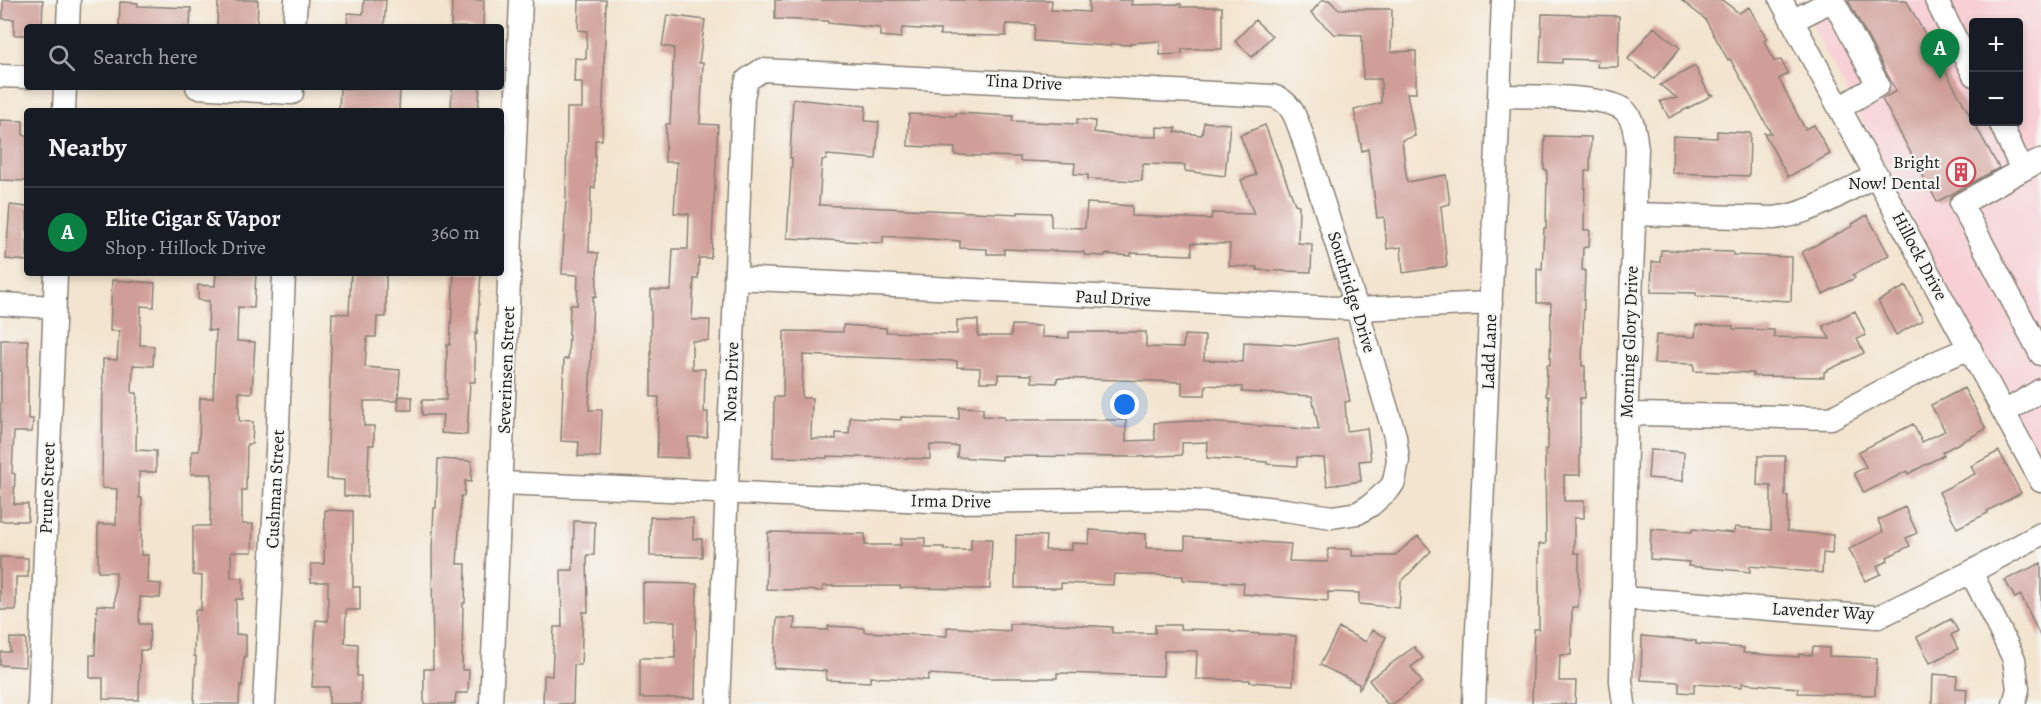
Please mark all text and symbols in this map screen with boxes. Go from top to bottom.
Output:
map controls [1969,18,2023,126]
button: + [1969,18,2023,72]
search box [24,24,504,90]
pin: A [1920,29,1960,79]
icon: search [45,41,78,74]
text: Search here [93,42,198,72]
street label: Tina Drive [985,68,1063,96]
button: − [1969,72,2023,126]
text: Nearby [48,130,127,165]
place label: Bright Now! Dental [1848,150,1941,195]
building icon: Bright Now! Dental [1945,156,1977,188]
text: Elite Cigar & Vapor [105,204,280,234]
street label: Hillock Drive [1887,208,1953,304]
text: A [61,219,74,246]
text: 360 m [431,219,480,246]
street label: Southridge Drive [1322,228,1382,356]
text: Shop · Hillock Drive [105,234,266,261]
street label: Morning Glory Drive [1614,265,1644,419]
street label: Paul Drive [1074,284,1152,312]
street label: Severinsen Street [492,306,520,434]
street label: Ladd Lane [1476,314,1502,390]
street label: Nora Drive [718,341,744,423]
your location [1110,390,1139,419]
street label: Cushman Street [260,429,290,549]
street label: Prune Street [33,441,61,534]
street label: Irma Drive [911,488,991,514]
street label: Lavender Way [1771,596,1876,626]

